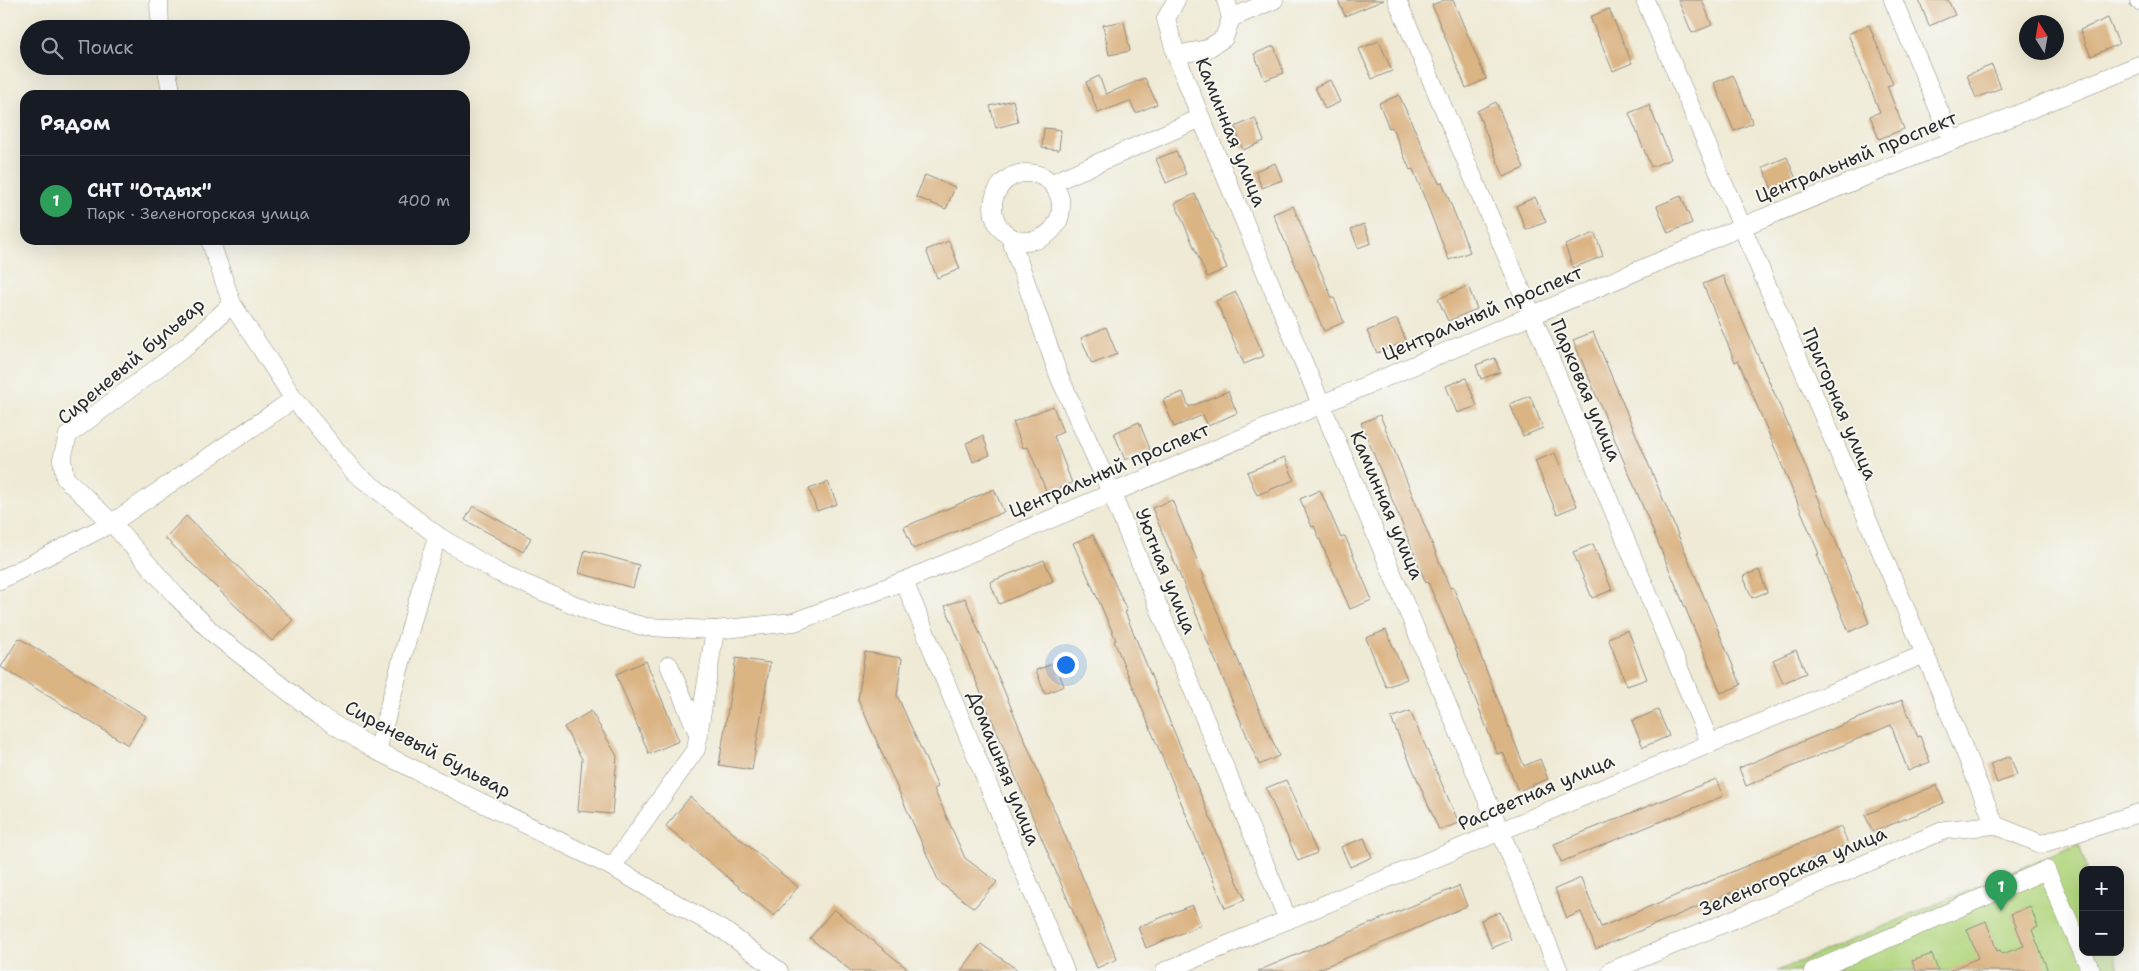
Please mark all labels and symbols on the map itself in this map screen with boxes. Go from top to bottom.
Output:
north arrow [2019,15,2064,60]
street label: Каминная улица [1190,54,1272,211]
street label: Центральный проспект [1752,105,1961,209]
street label: Центральный проспект [1378,259,1586,367]
street label: Сиреневый бульвар [52,292,210,430]
street label: Парковая улица [1545,315,1627,465]
street label: Пригорная улица [1797,324,1883,484]
street label: Центральный проспект [1005,416,1213,524]
street label: Каминная улица [1344,427,1430,583]
street label: Уютная улица [1129,504,1203,638]
your location [1053,652,1079,678]
street label: Домашняя улица [962,687,1046,849]
street label: Сиреневый бульвар [340,695,516,803]
street label: Рассветная улица [1454,748,1618,836]
street label: Зеленогорская улица [1696,820,1890,922]
pin: 1 [1985,870,2017,911]

